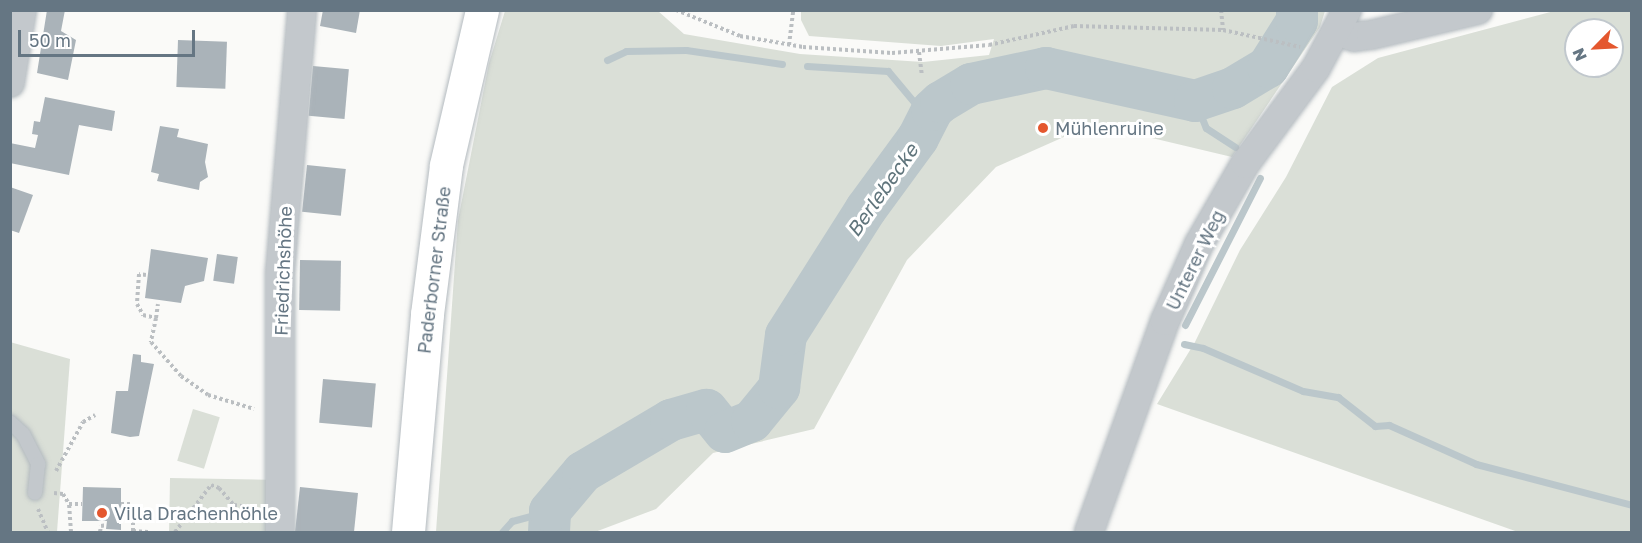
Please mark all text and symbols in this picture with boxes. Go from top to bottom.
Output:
scale bar [21,18,198,56]
north arrow [1564,18,1624,78]
text: 50 m [29,29,71,51]
text: N [1568,45,1591,64]
place label: Mühlenruine [1055,117,1164,139]
marker: Mühlenruine [1036,121,1050,135]
water label: Berlebecke [841,139,923,241]
street label: Paderborner Straße [413,185,455,355]
street label: Friedrichshöhe [270,206,296,336]
street label: Unterer Weg [1162,206,1228,314]
place label: Villa Drachenhöhle [114,502,278,524]
marker: Villa Drachenhöhle [95,506,109,520]

